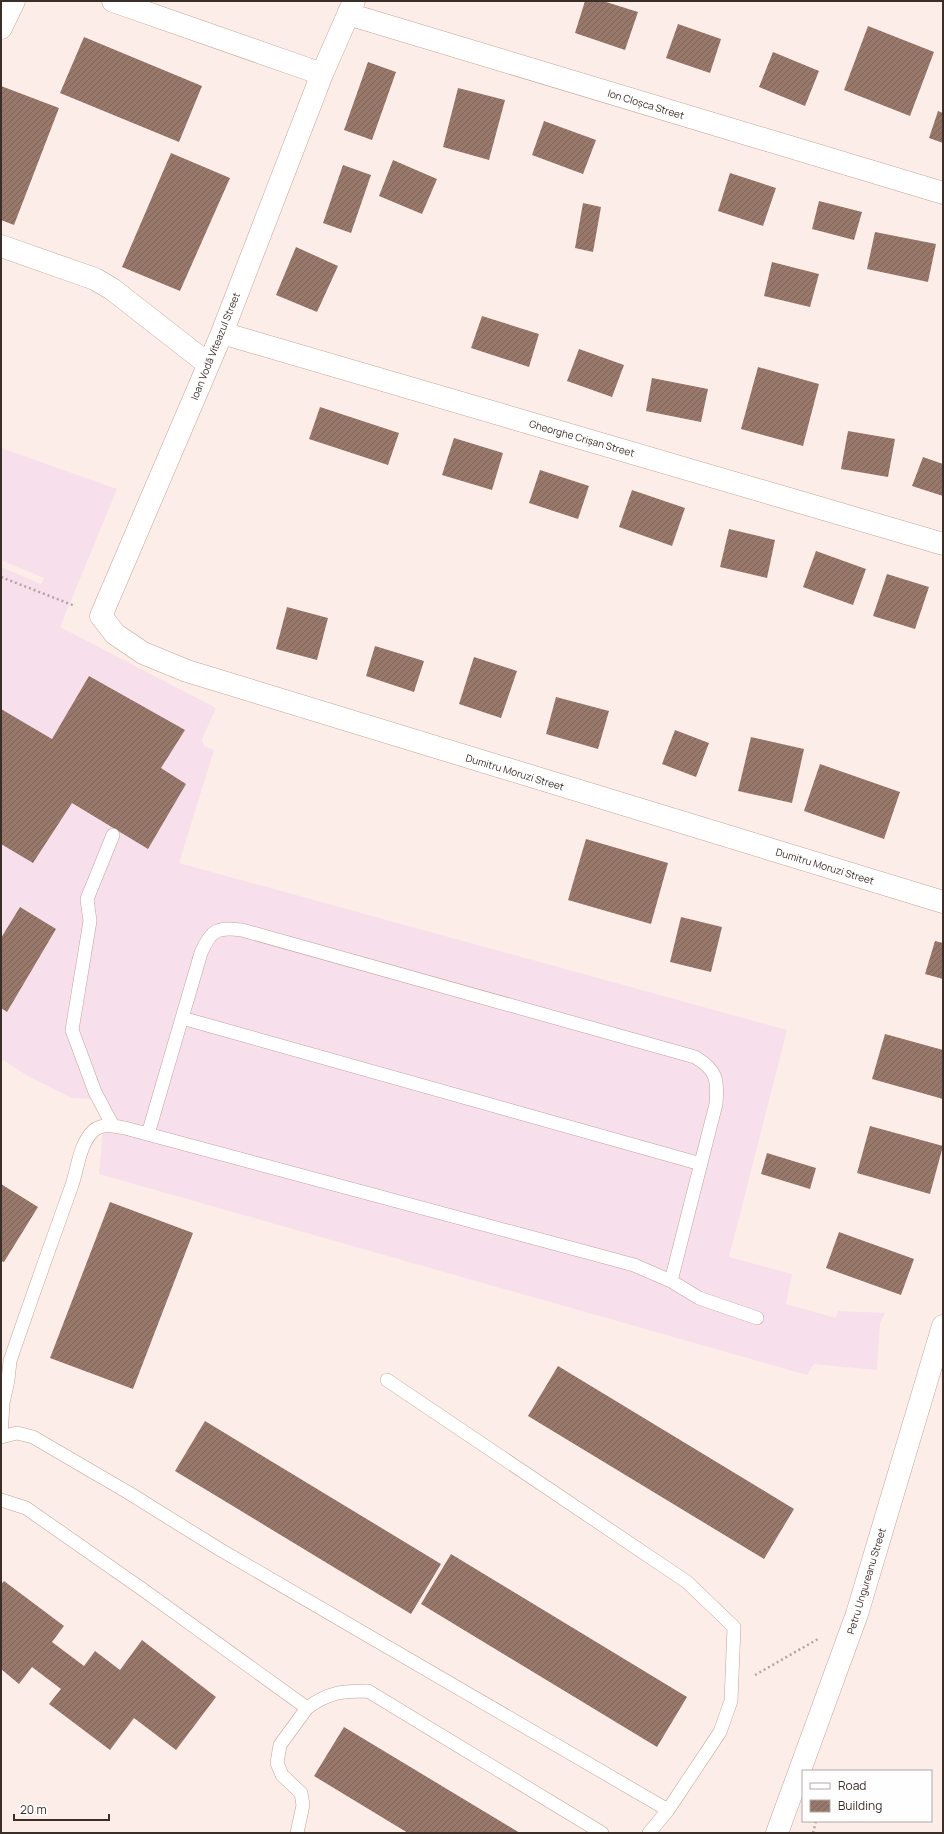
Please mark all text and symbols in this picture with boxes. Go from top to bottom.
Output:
street label: Ion Cloșca Street [606,86,686,122]
street label: Ioan Vodă Viteazul Street [187,290,243,402]
street label: Gheorghe Crișan Street [528,416,636,460]
street label: Dumitru Moruzi Street [464,750,566,794]
street label: Dumitru Moruzi Street [774,844,876,888]
street label: Petru Ungureanu Street [843,1526,889,1636]
legend [802,1770,932,1822]
text: Road [838,1777,866,1794]
scale bar [14,1796,109,1822]
text: Building [838,1797,882,1814]
text: 20 m [20,1801,47,1818]

